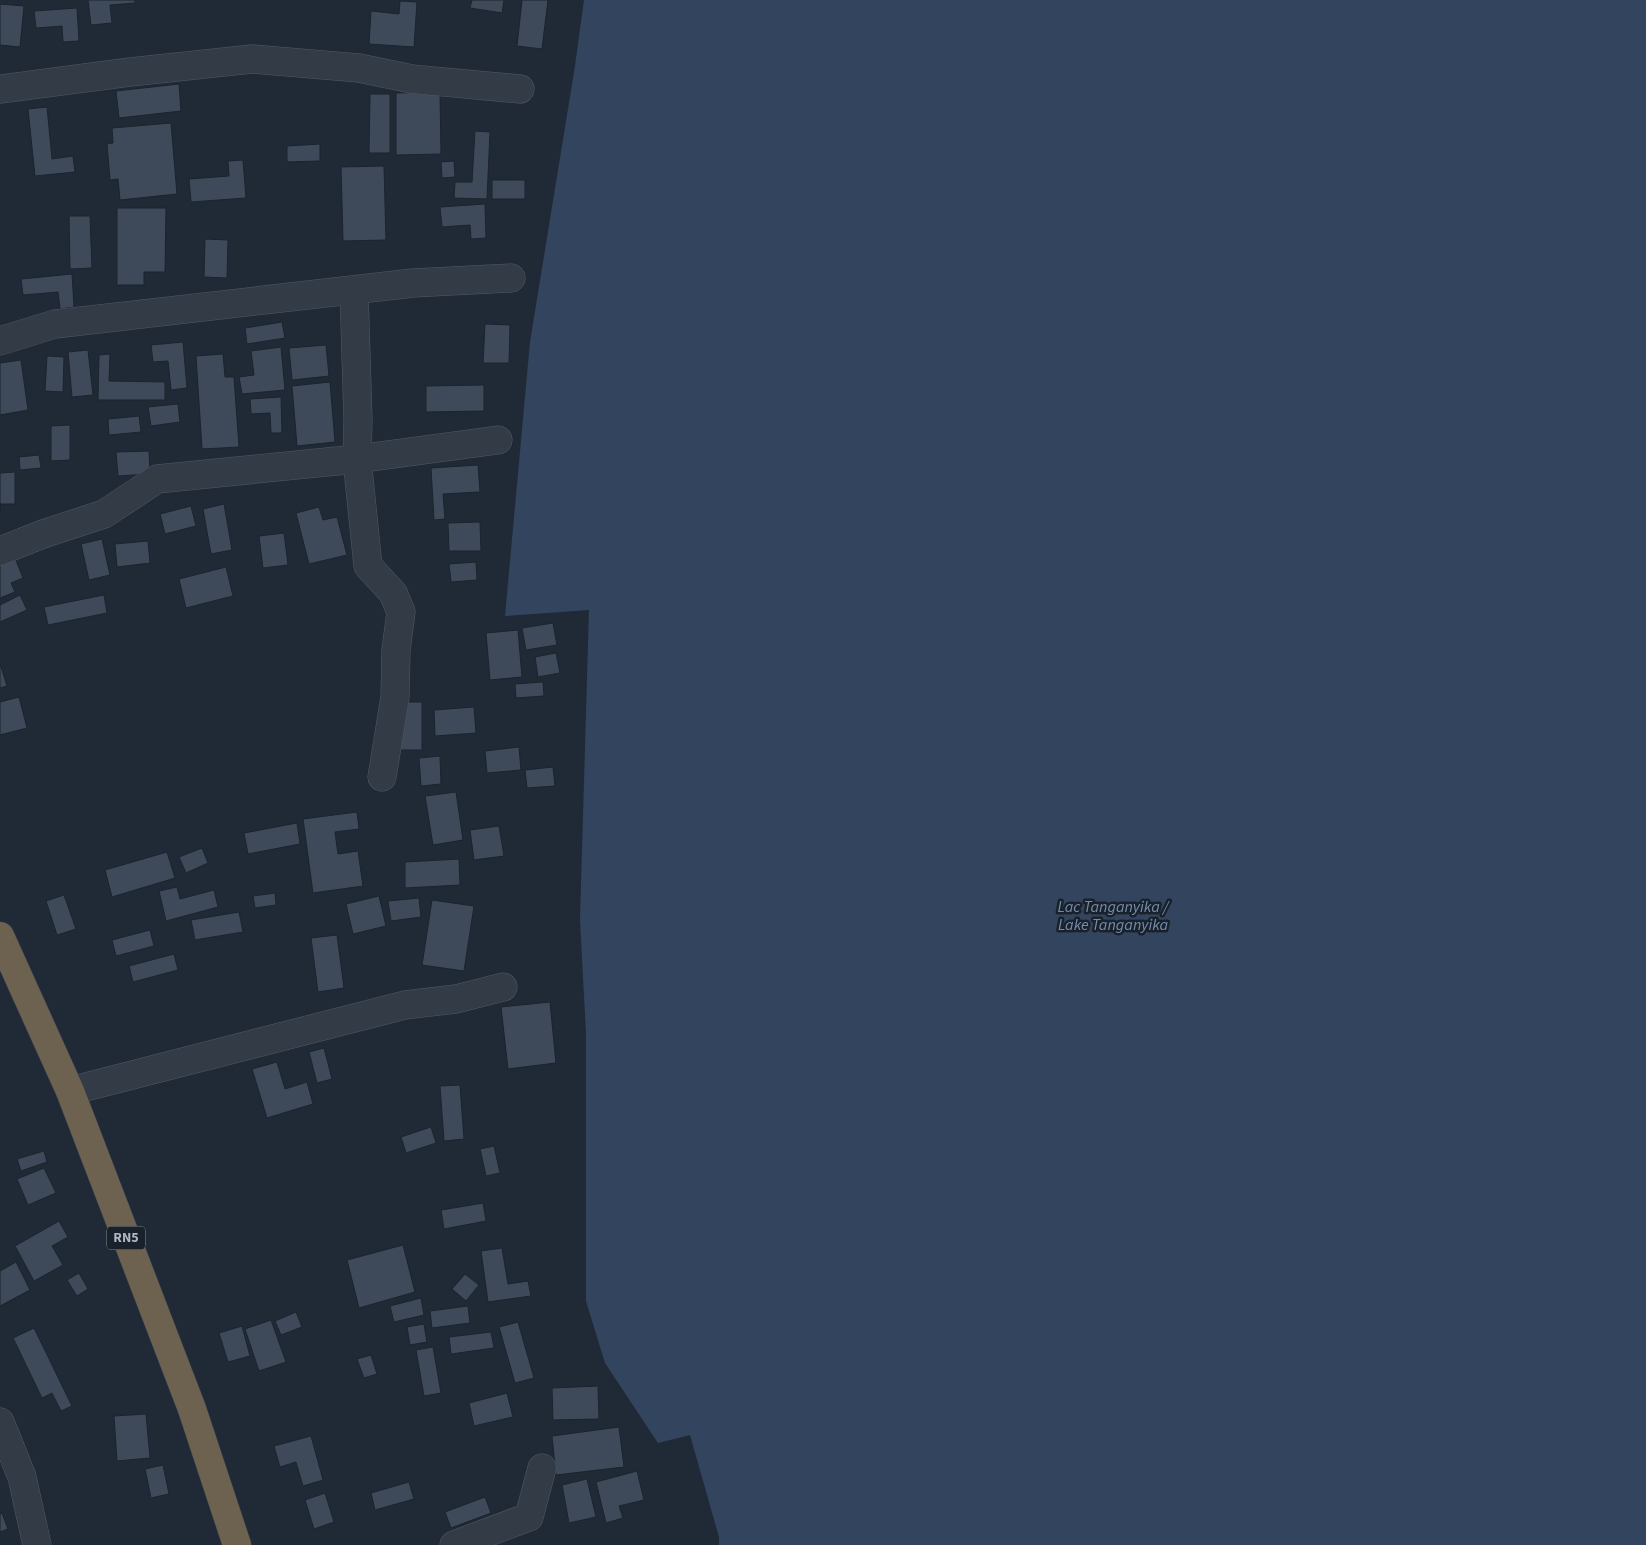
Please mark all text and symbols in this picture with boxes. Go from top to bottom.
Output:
water label: Lac Tanganyika / Lake Tanganyika [1058,896,1170,936]
road number: RN5 [107,1226,145,1250]

